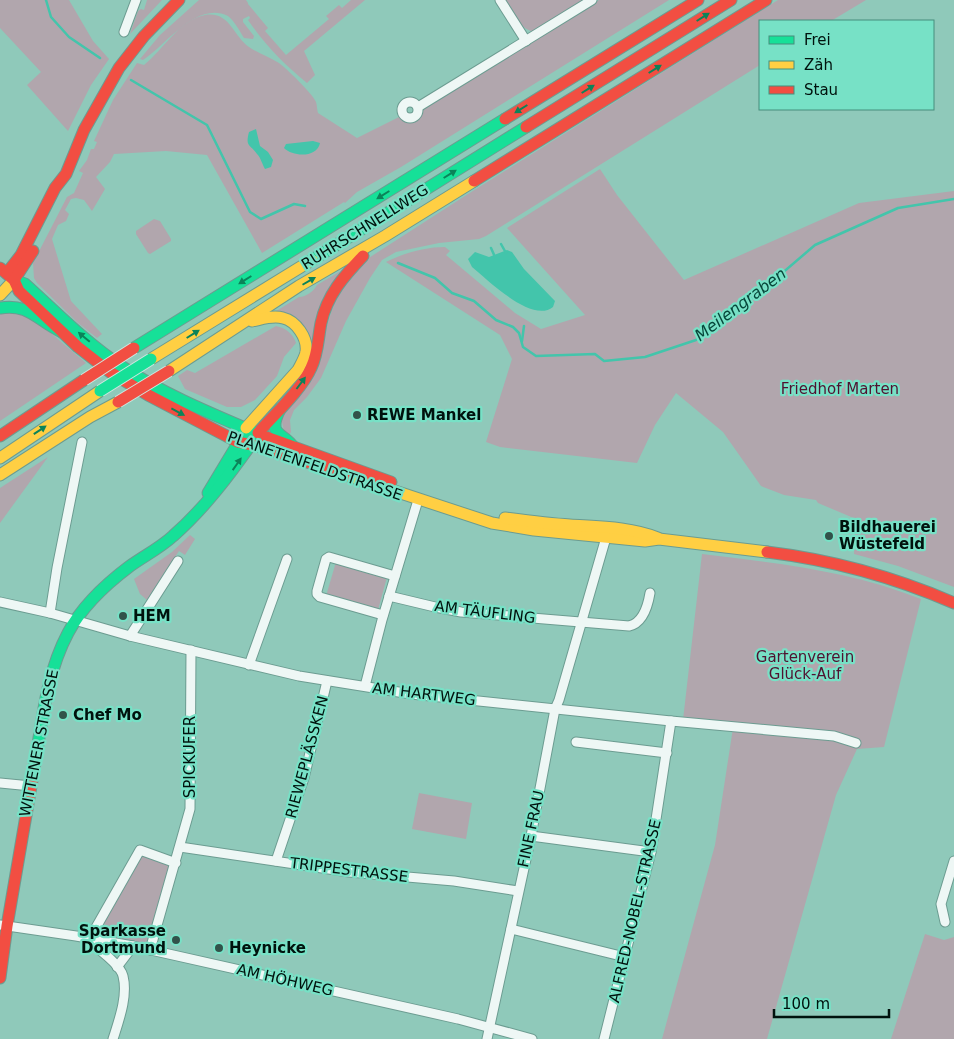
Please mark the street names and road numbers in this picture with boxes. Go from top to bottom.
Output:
street label: RUHRSCHNELLWEG [298,181,432,273]
street label: PLANETENFELDSTRASSE [225,428,405,504]
street label: AM TÄUFLING [434,596,537,627]
street label: WITTENER STRASSE [16,668,62,818]
street label: AM HARTWEG [371,679,477,709]
street label: RIEWEPLÄSSKEN [281,693,332,820]
street label: SPICKUFER [181,716,199,798]
street label: FINE FRAU [514,789,548,869]
street label: ALFRED-NOBEL-STRASSE [605,818,665,1004]
street label: TRIPPESTRASSE [288,854,409,886]
street label: AM HÖHWEG [235,959,335,1000]

